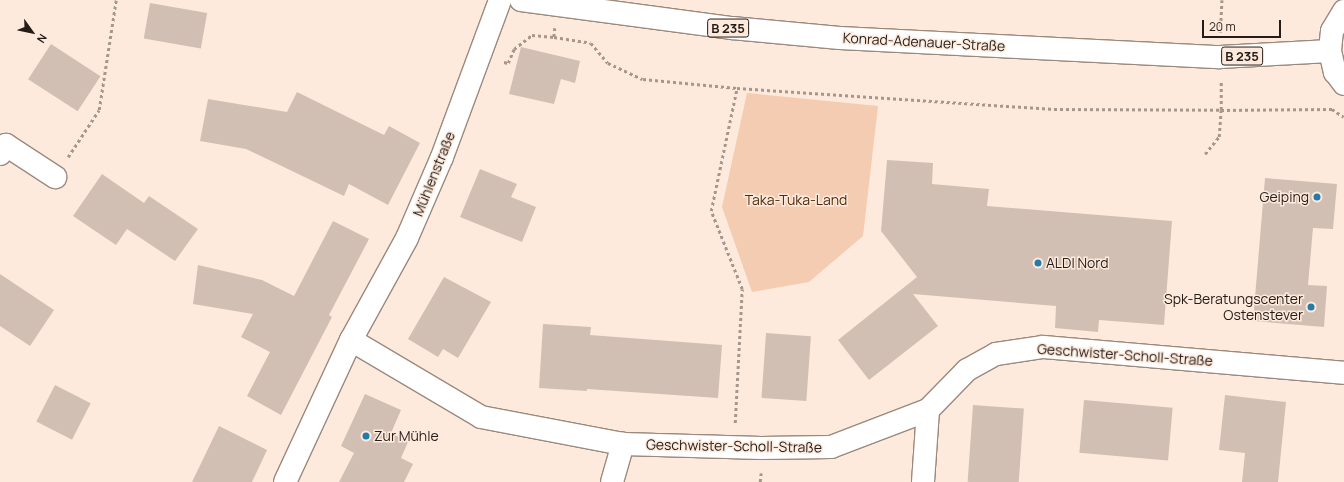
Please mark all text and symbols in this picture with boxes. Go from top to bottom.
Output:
north arrow [12,12,52,52]
scale bar [1204,12,1283,38]
road number: B 235 [707,17,749,39]
text: 20 m [1209,18,1236,35]
street label: Konrad-Adenauer-Straße [842,29,1006,55]
text: N [34,31,51,46]
road number: B 235 [1221,45,1263,67]
street label: Mühlenstraße [409,129,459,219]
place label: Geiping [1260,189,1309,205]
park label: Taka-Tuka-Land [745,192,847,208]
marker: Geiping [1312,192,1322,202]
place label: ALDI Nord [1046,255,1109,271]
marker: ALDI Nord [1033,258,1043,268]
place label: Spk-Beratungscenter Ostenstever [1164,291,1303,324]
marker: Spk-Beratungscenter Ostenstever [1306,302,1316,312]
street label: Geschwister-Scholl-Straße [1037,340,1213,370]
place label: Zur Mühle [374,428,439,444]
marker: Zur Mühle [361,431,371,441]
street label: Geschwister-Scholl-Straße [646,436,822,456]

